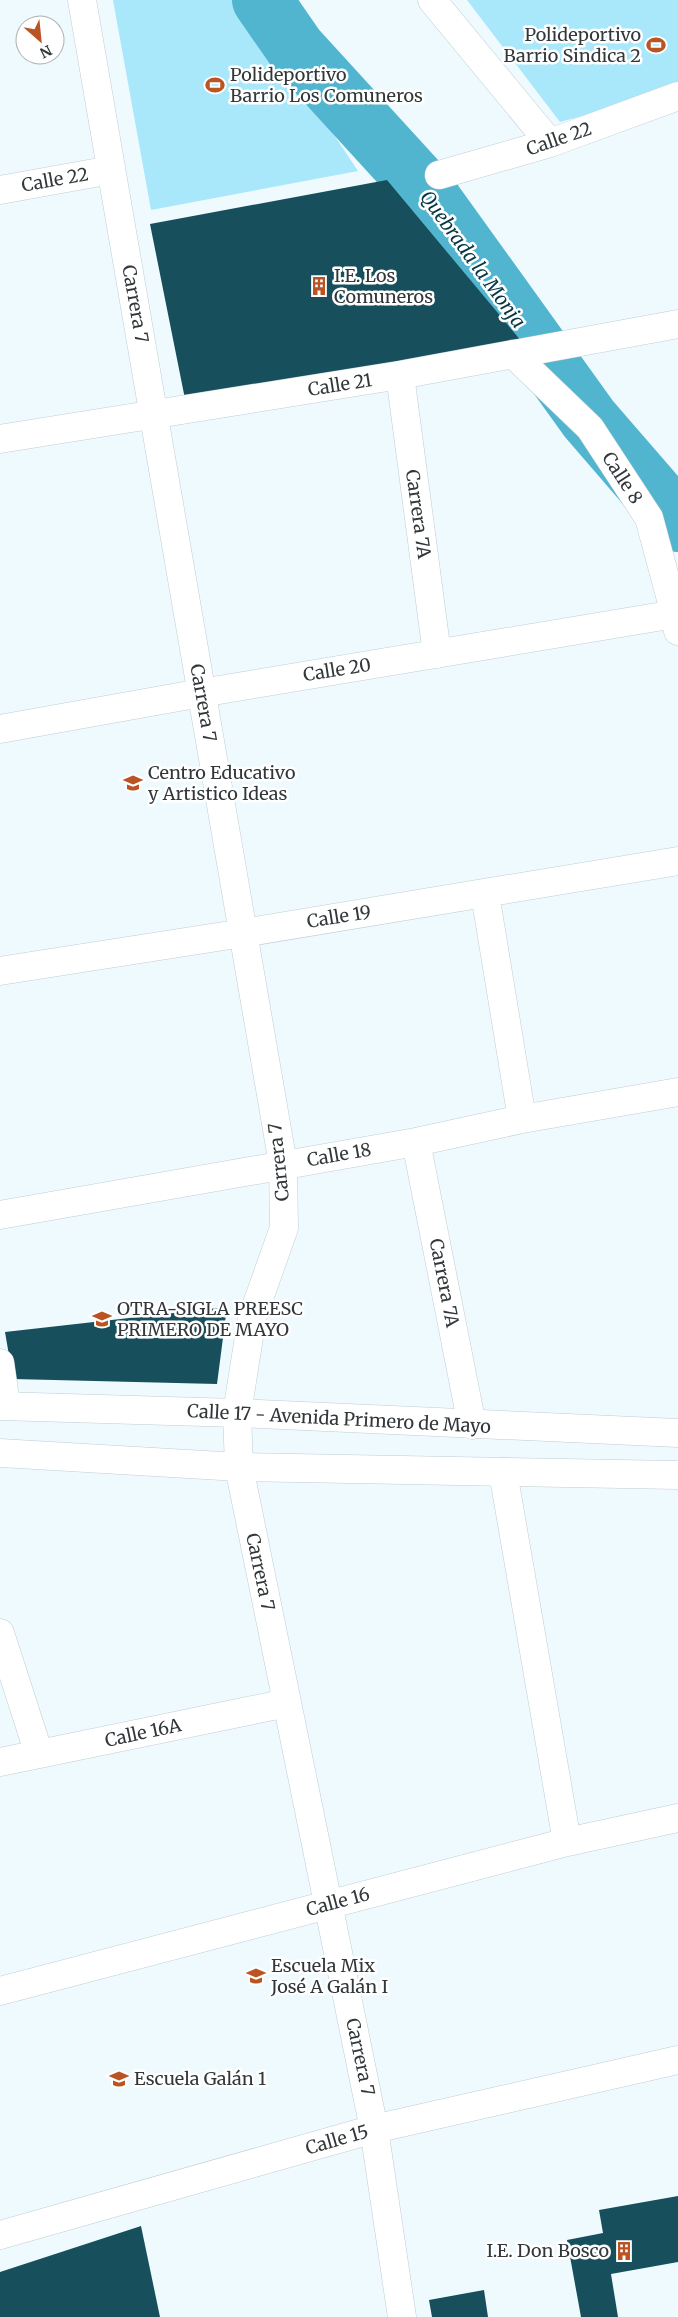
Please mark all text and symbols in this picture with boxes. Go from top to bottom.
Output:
north arrow [15,15,65,65]
place label: Polideportivo Barrio Sindica 2 [503,23,641,67]
sports icon: Polideportivo Barrio Sindica 2 [645,34,667,56]
text: N [37,41,55,62]
place label: Polideportivo Barrio Los Comuneros [230,63,423,107]
sports icon: Polideportivo Barrio Los Comuneros [204,74,226,96]
street label: Calle 22 [523,117,595,160]
street label: Calle 22 [20,162,90,197]
water label: Quebrada la Monja [415,186,531,332]
street label: Carrera 7 [117,263,154,345]
place label: I.E. Los Comuneros [334,264,433,308]
building icon: I.E. Los Comuneros [308,275,330,297]
street label: Calle 21 [306,368,374,401]
street label: Calle 8 [597,447,648,508]
street label: Carrera 7A [401,468,436,560]
street label: Calle 20 [301,653,372,686]
street label: Carrera 7 [185,662,222,744]
place label: Centro Educativo y Artistico Ideas [148,761,295,805]
school or university icon: Centro Educativo y Artistico Ideas [122,772,144,794]
street label: Calle 19 [305,900,373,933]
street label: Carrera 7 [263,1122,294,1202]
street label: Calle 18 [305,1138,373,1171]
street label: Carrera 7A [425,1237,464,1329]
place label: OTRA-SIGLA PREESC PRIMERO DE MAYO [117,1297,303,1341]
school or university icon: OTRA-SIGLA PREESC PRIMERO DE MAYO [91,1308,113,1330]
street label: Calle 17 - Avenida Primero de Mayo [187,1399,491,1438]
street label: Carrera 7 [241,1531,280,1613]
street label: Calle 16A [103,1713,183,1752]
street label: Calle 16 [304,1882,372,1921]
place label: Escuela Mix José A Galán I [270,1954,388,1998]
school or university icon: Escuela Mix José A Galán I [245,1965,267,1987]
street label: Carrera 7 [341,2016,380,2098]
place label: Escuela Galán 1 [134,2067,266,2090]
school or university icon: Escuela Galán 1 [108,2068,130,2090]
street label: Calle 15 [303,2120,371,2159]
place label: I.E. Don Bosco [486,2239,609,2262]
building icon: I.E. Don Bosco [613,2240,635,2262]

